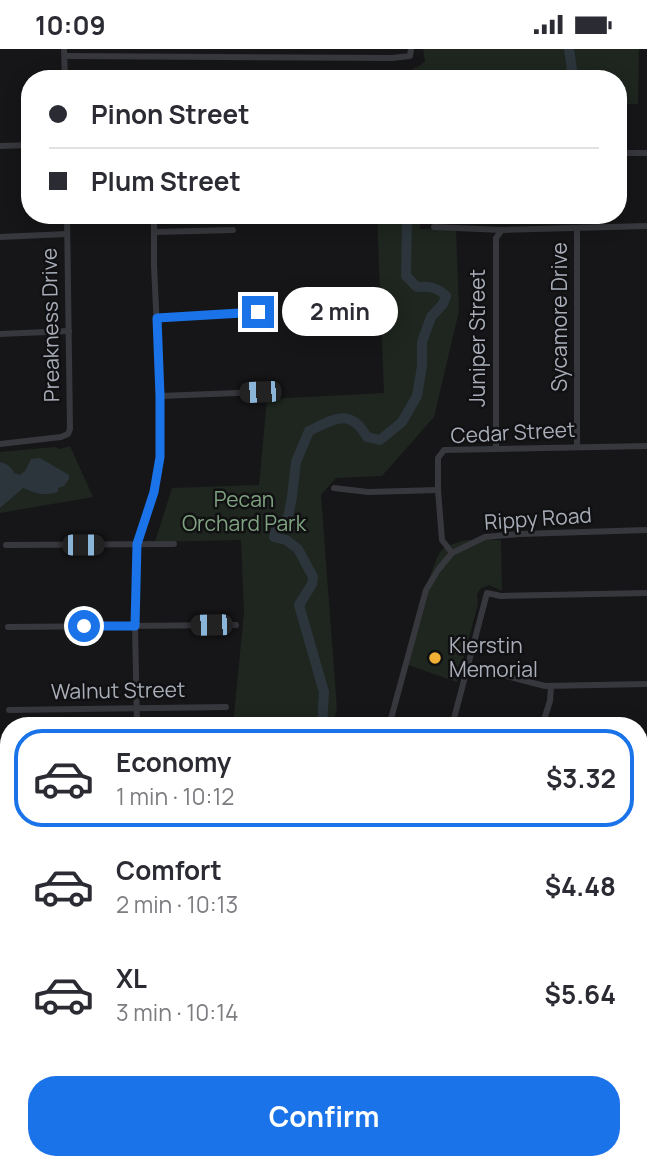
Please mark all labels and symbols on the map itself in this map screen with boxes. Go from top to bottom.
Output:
street label: Sycamore Drive [545,242,573,392]
street label: Preakness Drive [35,248,65,402]
street label: Juniper Street [463,269,491,407]
callout: 2 min [282,287,398,337]
route end [242,296,274,328]
car [239,381,282,403]
street label: Cedar Street [450,415,576,449]
park label: Pecan Orchard Park [182,485,307,537]
street label: Rippy Road [483,500,593,536]
car [63,535,105,556]
route start [68,610,100,642]
car [190,614,233,636]
place label: Kierstin Memorial [449,631,538,683]
marker: Kierstin Memorial [427,650,443,666]
street label: Walnut Street [50,675,185,705]

